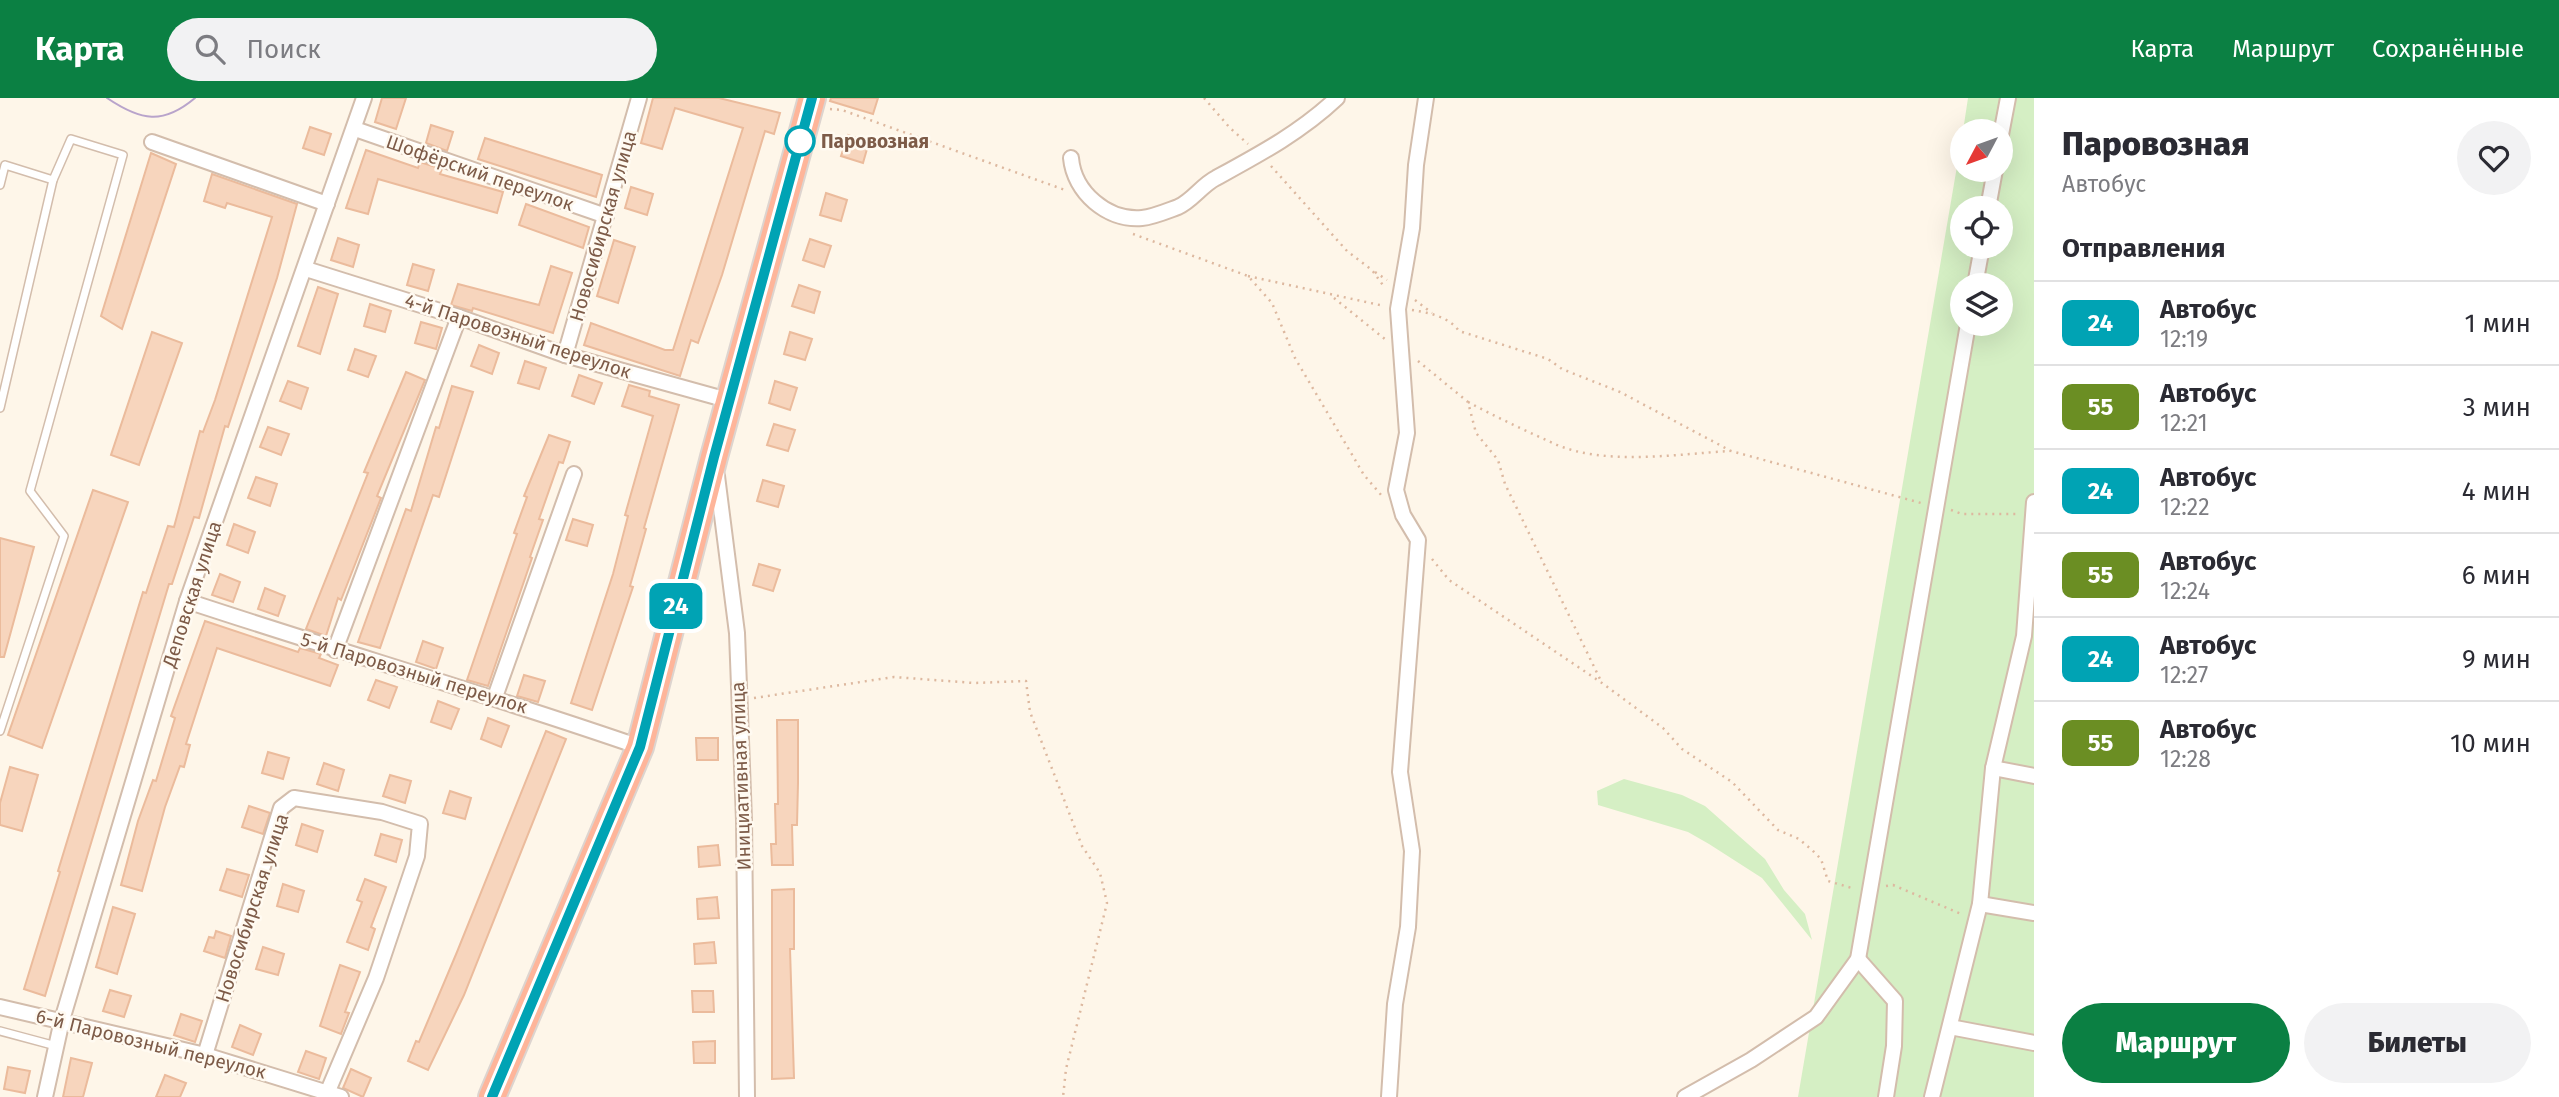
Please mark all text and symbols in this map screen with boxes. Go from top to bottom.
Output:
search box [167,18,657,81]
text: Карта [35,29,125,69]
icon: search [191,30,229,68]
text: Поиск [247,34,321,65]
text: Карта [2131,35,2194,63]
text: Маршрут [2232,35,2334,63]
text: Сохранённые [2372,35,2524,63]
north arrow [1950,119,2012,182]
map controls [1950,119,2013,336]
button: heart [2457,121,2531,195]
text: Паровозная [2062,124,2250,164]
marker: Паровозная [785,126,815,156]
street label: Новосибирская улица [565,128,641,324]
street label: Шофёрский переулок [383,130,577,216]
place label: Паровозная [821,130,929,153]
text: Автобус [2062,170,2146,198]
button: locate [1950,196,2013,259]
text: Отправления [2062,233,2225,264]
button: layers [1950,273,2013,336]
street label: 4-й Паровозный переулок [402,289,634,383]
text: Автобус [2160,294,2257,325]
text: 1 мин [2464,308,2531,339]
text: 24 [2088,309,2113,337]
text: 12:19 [2160,325,2208,353]
text: Автобус [2160,378,2257,409]
text: 3 мин [2463,392,2531,423]
text: 55 [2088,393,2113,421]
text: 12:21 [2160,409,2208,437]
text: Автобус [2160,462,2257,493]
text: 4 мин [2462,476,2531,507]
text: 24 [2088,477,2113,505]
text: 12:22 [2160,493,2210,521]
street label: Деповская улица [157,518,226,671]
text: Автобус [2160,546,2257,577]
text: 6 мин [2462,560,2531,591]
text: 55 [2088,561,2113,589]
text: 12:24 [2160,577,2210,605]
line badge: 24 [644,583,708,629]
text: 24 [663,592,689,620]
street label: 5-й Паровозный переулок [298,628,530,718]
text: Автобус [2160,630,2257,661]
text: 9 мин [2462,644,2531,675]
text: 24 [2088,645,2113,673]
text: 12:27 [2160,661,2208,689]
street label: Инициативная улица [726,681,756,871]
text: Автобус [2160,714,2257,745]
text: 10 мин [2450,728,2531,759]
text: 55 [2088,729,2113,757]
text: 12:28 [2160,745,2211,773]
street label: Новосибирская улица [211,811,293,1005]
button: Маршрут [2062,1003,2290,1083]
button: Билеты [2304,1003,2531,1083]
street label: 6-й Паровозный переулок [34,1004,269,1084]

